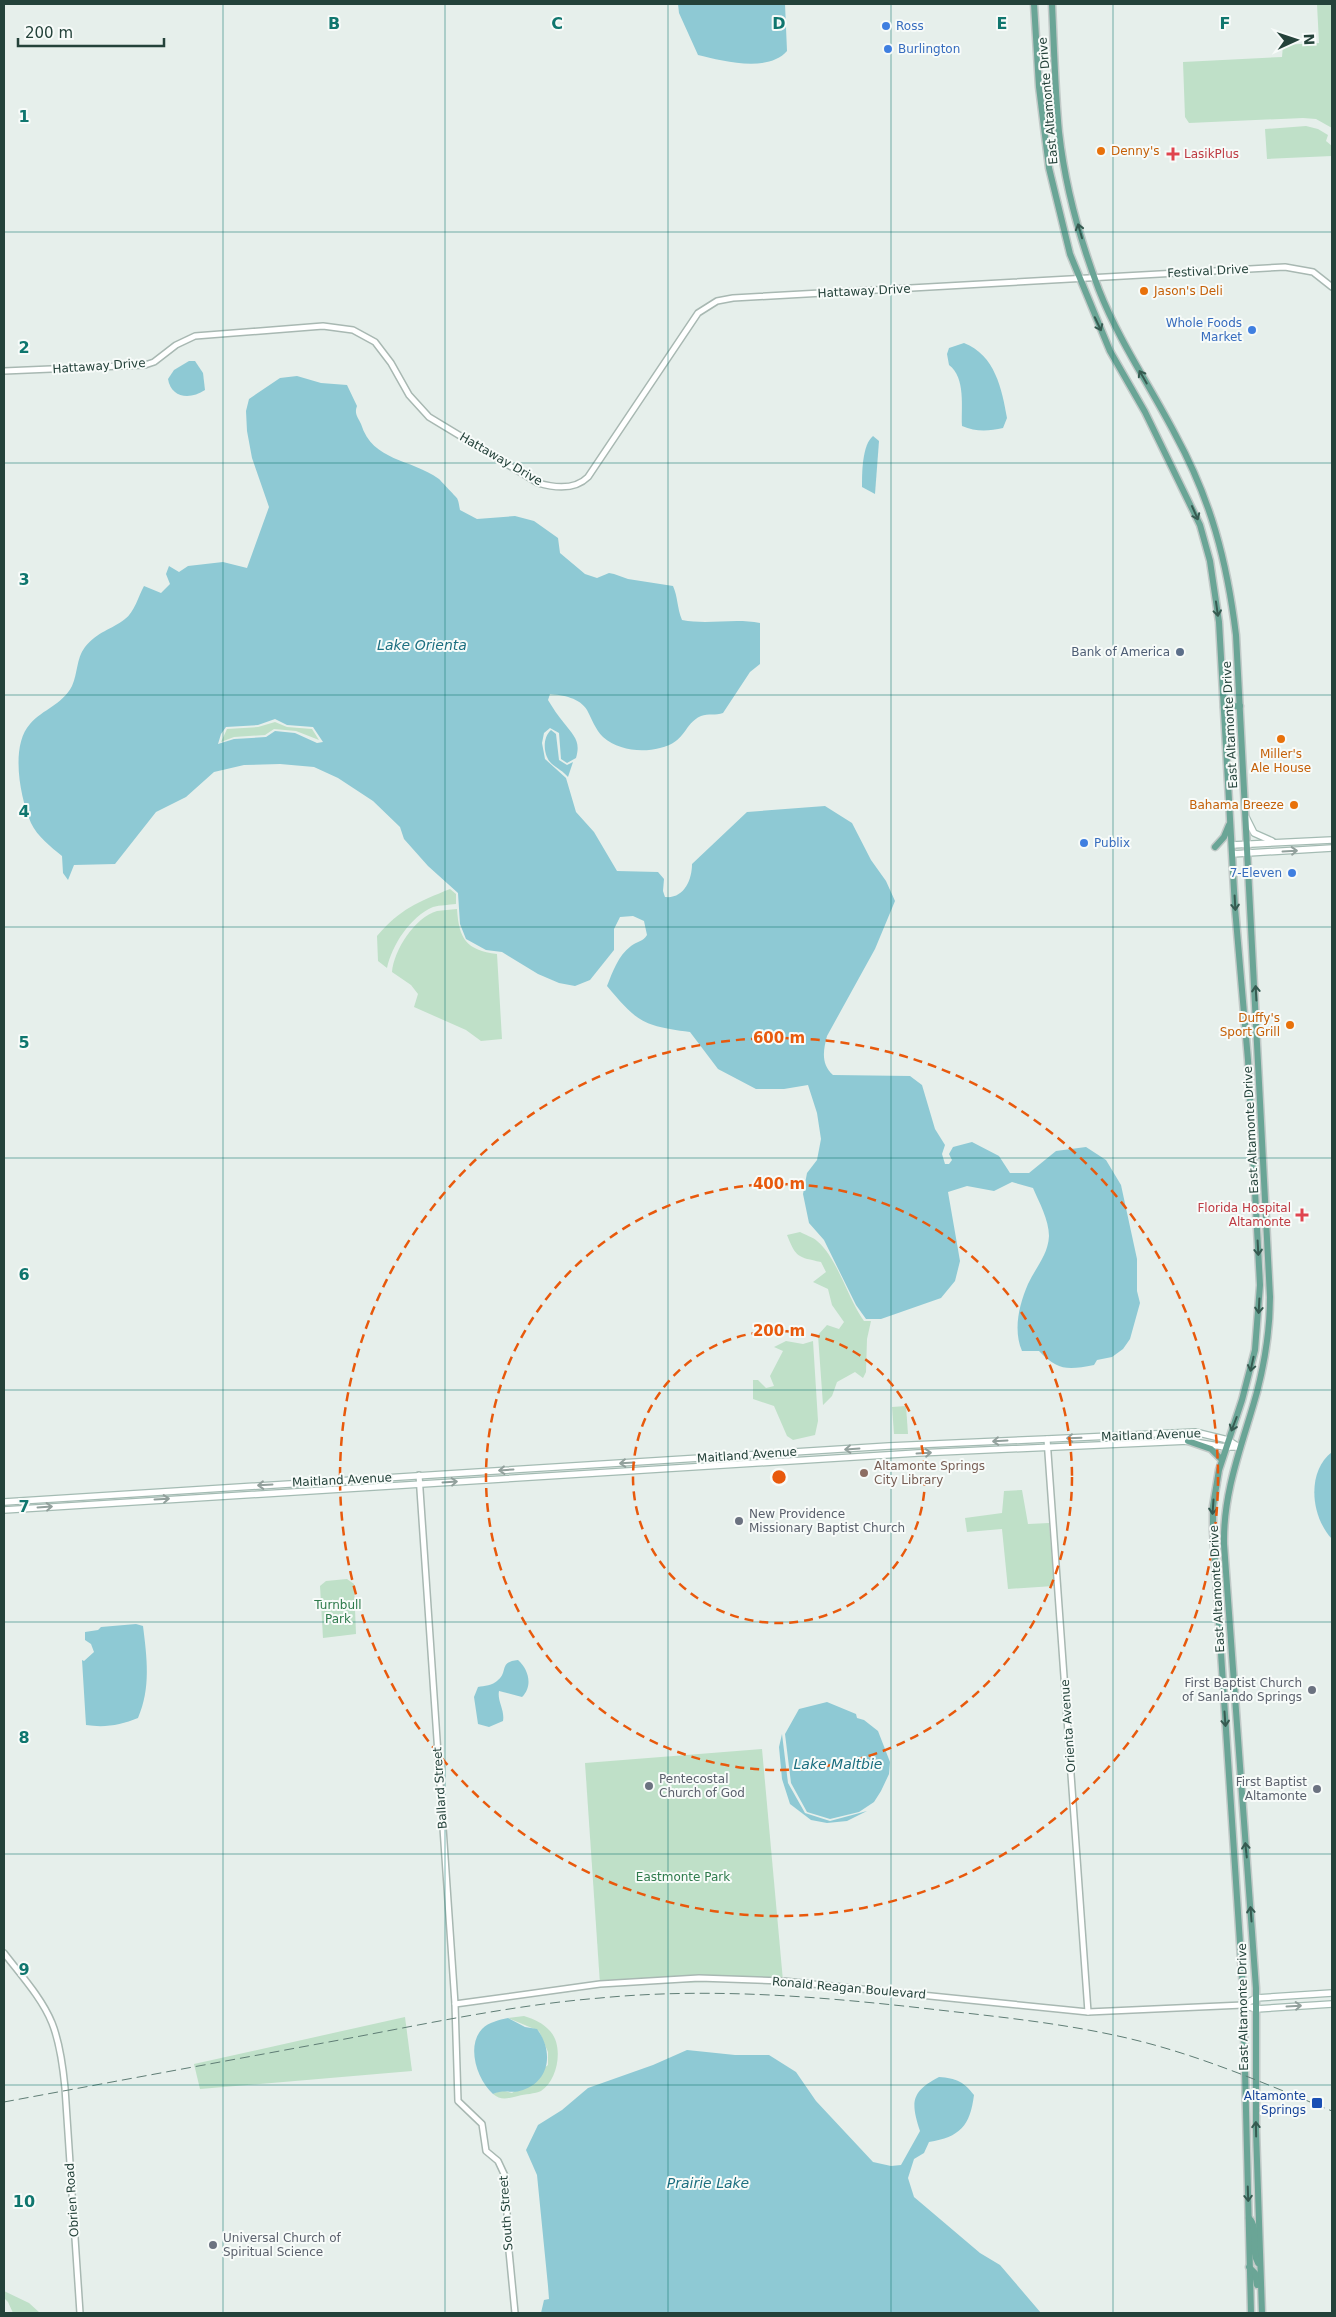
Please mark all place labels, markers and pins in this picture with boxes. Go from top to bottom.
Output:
place label: Ross [896,19,924,33]
marker: Ross [880,20,892,32]
place label: Burlington [898,42,960,56]
marker: Burlington [882,43,894,55]
place label: Denny's [1111,144,1160,158]
marker: Denny's [1095,145,1107,157]
marker: LasikPlus [1166,147,1180,161]
place label: LasikPlus [1184,147,1239,161]
place label: Jason's Deli [1153,284,1223,298]
marker: Jason's Deli [1138,285,1150,297]
place label: Whole Foods Market [1166,316,1242,344]
marker: Whole Foods Market [1246,324,1258,336]
place label: Bank of America [1071,645,1170,659]
marker: Bank of America [1174,646,1186,658]
marker: Miller's Ale House [1275,733,1287,745]
place label: Miller's Ale House [1251,747,1311,775]
place label: Bahama Breeze [1189,798,1284,812]
marker: Bahama Breeze [1288,799,1300,811]
place label: Publix [1094,836,1130,850]
marker: Publix [1078,837,1090,849]
place label: 7-Eleven [1230,866,1282,880]
marker: 7-Eleven [1286,867,1298,879]
place label: Duffy's Sport Grill [1220,1011,1280,1039]
marker: Duffy's Sport Grill [1284,1019,1296,1031]
place label: Florida Hospital Altamonte [1197,1201,1291,1229]
marker: Florida Hospital Altamonte [1295,1208,1309,1222]
place label: Altamonte Springs City Library [874,1459,985,1487]
marker: Altamonte Springs City Library [858,1467,870,1479]
centre of rings [770,1468,788,1486]
place label: New Providence Missionary Baptist Church [749,1507,905,1535]
marker: New Providence Missionary Baptist Church [733,1515,745,1527]
place label: First Baptist Church of Sanlando Springs [1182,1676,1302,1704]
marker: First Baptist Church of Sanlando Springs [1306,1684,1318,1696]
place label: Pentecostal Church of God [659,1772,745,1800]
place label: First Baptist Altamonte [1236,1775,1307,1803]
marker: Pentecostal Church of God [643,1780,655,1792]
marker: First Baptist Altamonte [1311,1783,1323,1795]
place label: Altamonte Springs [1244,2089,1306,2117]
marker: Altamonte Springs [1310,2096,1324,2110]
place label: Universal Church of Spiritual Science [223,2231,342,2259]
marker: Universal Church of Spiritual Science [207,2239,219,2251]

